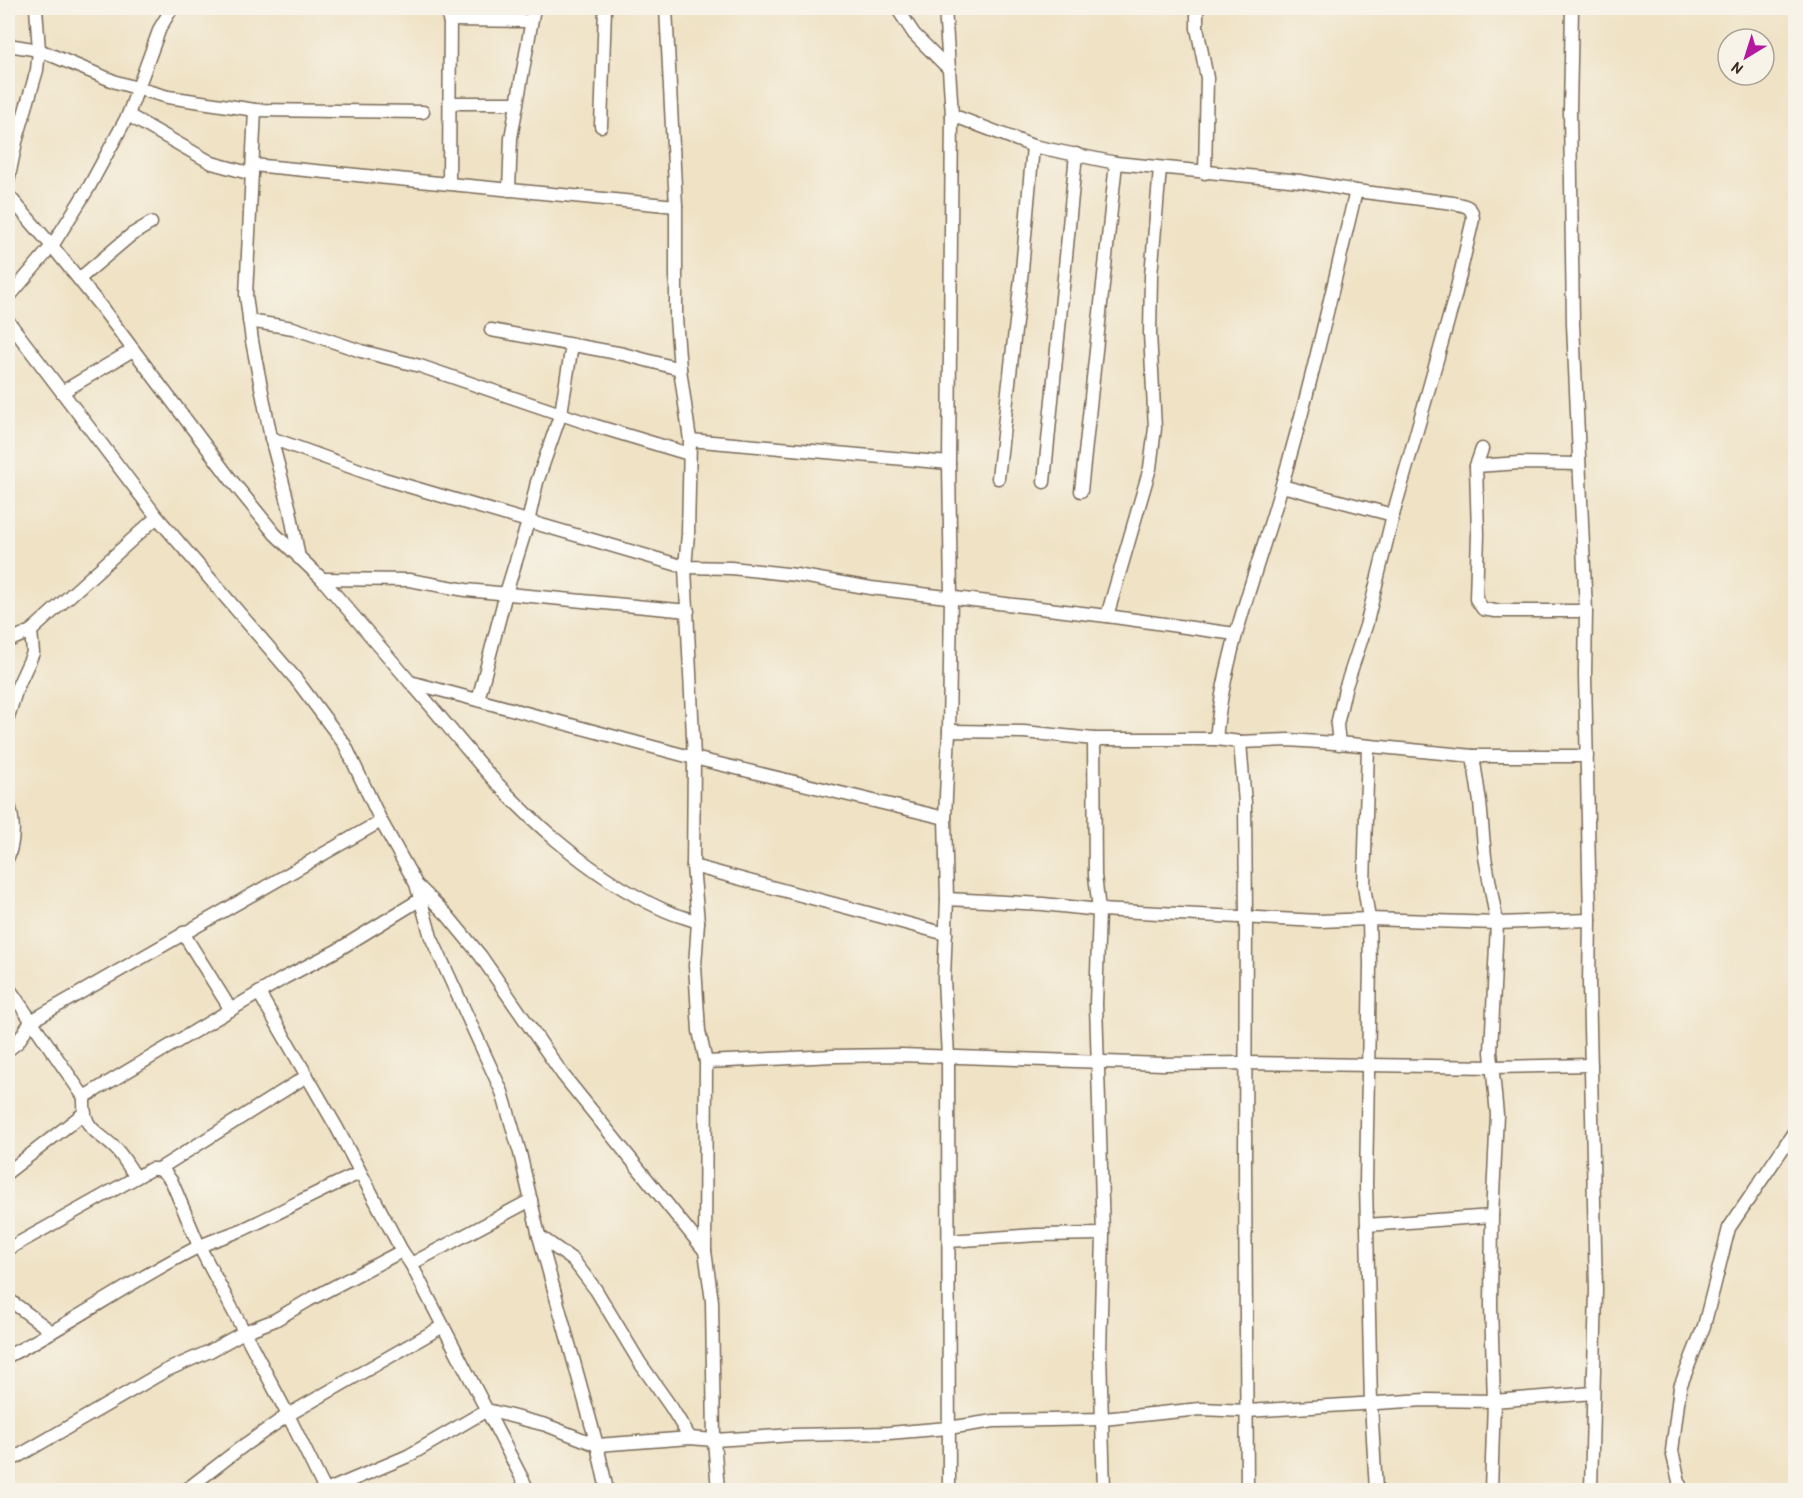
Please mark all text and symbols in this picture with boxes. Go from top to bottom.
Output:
north arrow [1716,27,1776,87]
text: N [1726,57,1747,80]

